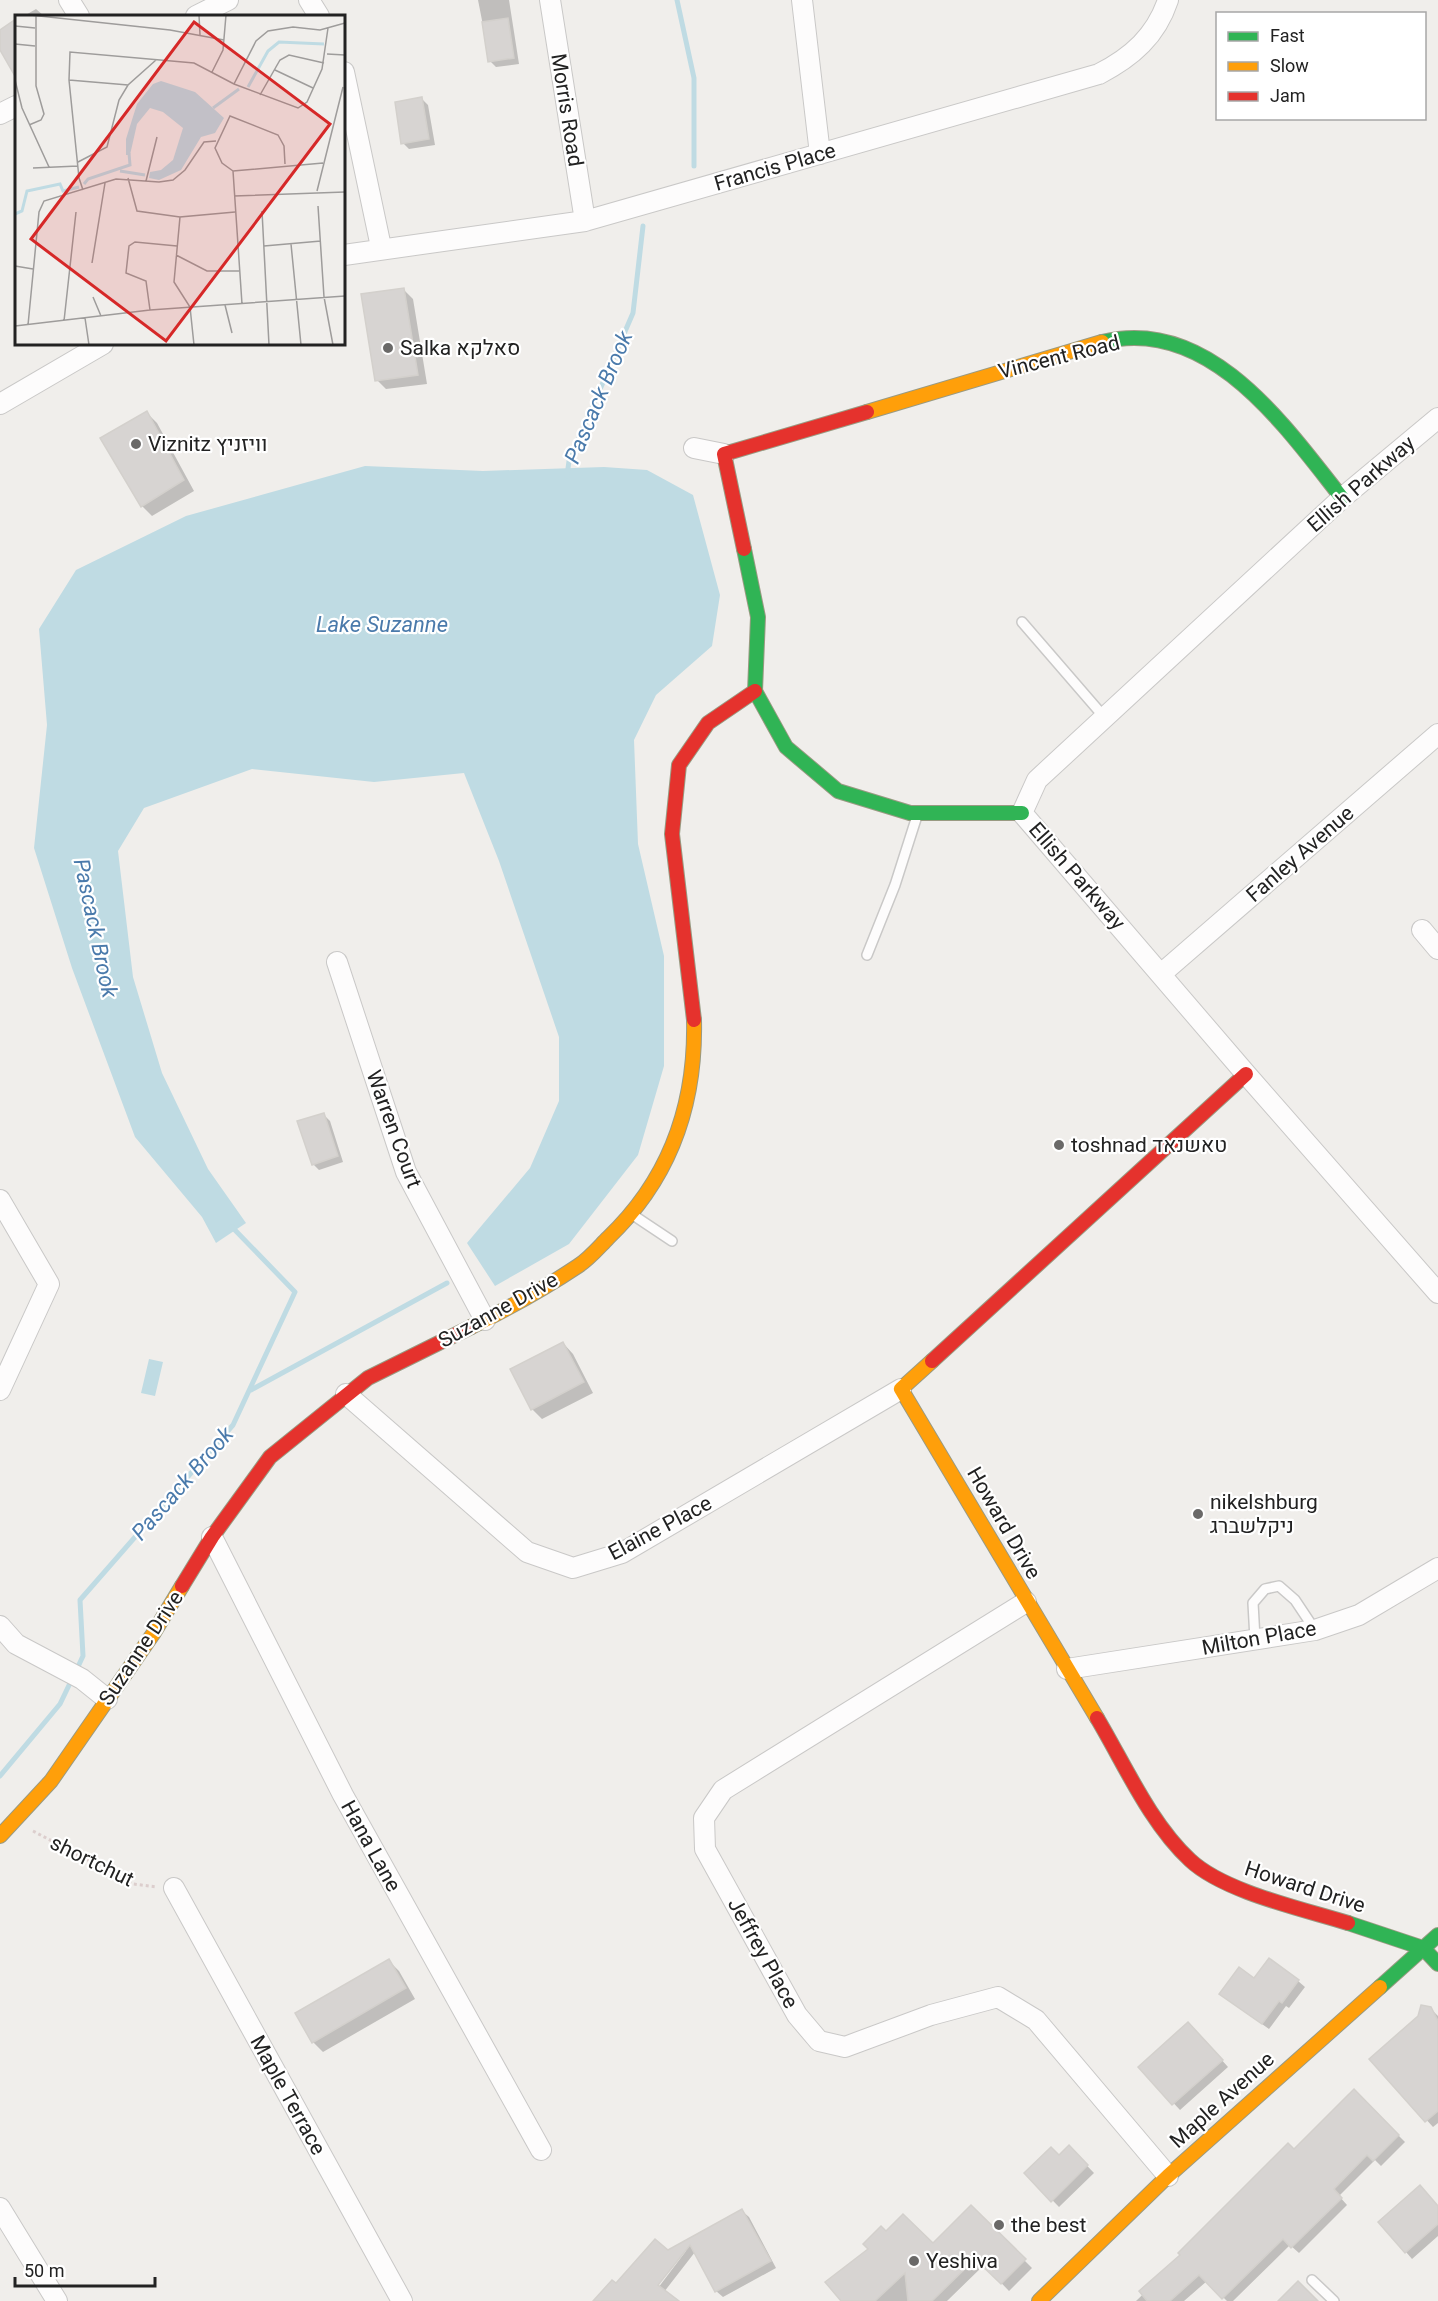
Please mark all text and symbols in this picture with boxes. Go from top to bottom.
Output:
legend [1216,12,1426,120]
inset map [15,15,345,345]
text: Fast [1270,25,1305,46]
street label: Morris Road [546,52,588,168]
text: Slow [1270,55,1309,76]
text: Jam [1270,85,1306,106]
street label: Francis Place [712,138,838,196]
water label: Pascack Brook [559,326,638,467]
street label: Vincent Road [996,330,1122,384]
place label: Salka סאלקא [400,336,520,360]
marker: Salka סאלקא [381,341,395,355]
street label: Ellish Parkway [1302,431,1420,537]
place label: Viznitz וויזניץ [148,432,267,456]
marker: Viznitz וויזניץ [129,437,143,451]
water label: Lake Suzanne [316,612,448,637]
street label: Fanley Avenue [1241,801,1359,907]
street label: Ellish Parkway [1024,817,1130,935]
water label: Pascack Brook [69,856,123,1001]
street label: Warren Court [362,1067,426,1191]
place label: toshnad טאשנאד [1071,1133,1227,1157]
marker: toshnad טאשנאד [1052,1138,1066,1152]
street label: Suzanne Drive [434,1267,562,1353]
water label: Pascack Brook [126,1421,239,1545]
street label: Howard Drive [962,1463,1046,1583]
place label: nikelshburg ניקלשברג [1210,1490,1318,1538]
street label: Elaine Place [604,1491,716,1565]
marker: nikelshburg ניקלשברג [1191,1507,1205,1521]
street label: Suzanne Drive [94,1586,188,1710]
street label: Milton Place [1200,1616,1318,1660]
street label: Hana Lane [336,1796,406,1896]
street label: shortchut [46,1831,138,1892]
street label: Howard Drive [1242,1856,1368,1918]
street label: Jeffrey Place [723,1894,803,2012]
street label: Maple Terrace [245,2031,331,2159]
street label: Maple Avenue [1165,2047,1279,2153]
place label: the best [1011,2213,1087,2237]
marker: the best [992,2218,1006,2232]
place label: Yeshiva [926,2249,998,2273]
scale bar [15,2250,154,2288]
marker: Yeshiva [907,2254,921,2268]
text: 50 m [24,2260,64,2281]

